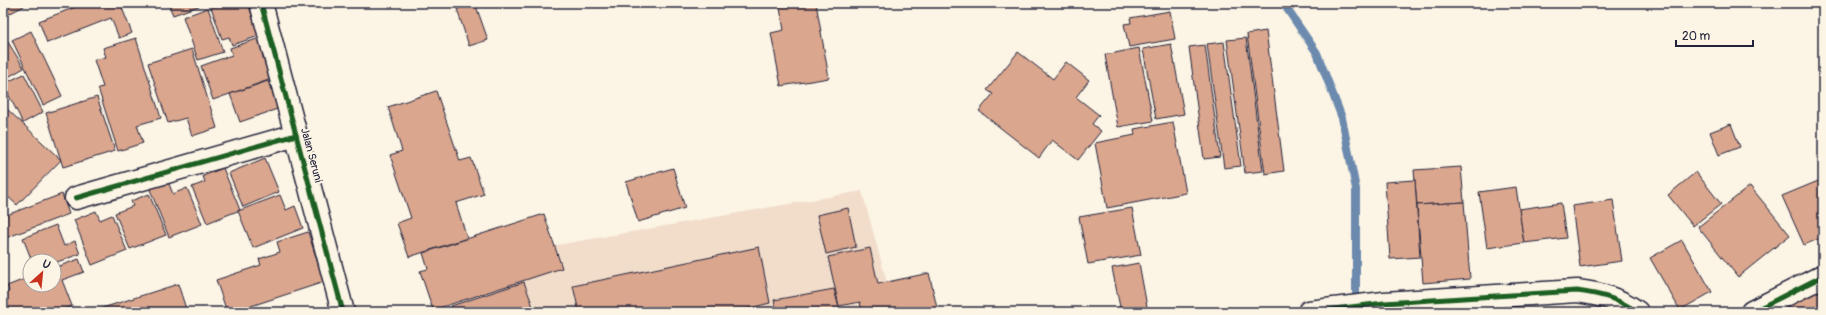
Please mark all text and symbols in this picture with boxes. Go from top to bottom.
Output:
scale bar [1676,22,1753,48]
text: 20 m [1682,29,1711,44]
street label: Jalan Seruni [298,126,325,184]
north arrow [22,253,62,293]
text: U [40,257,53,272]

